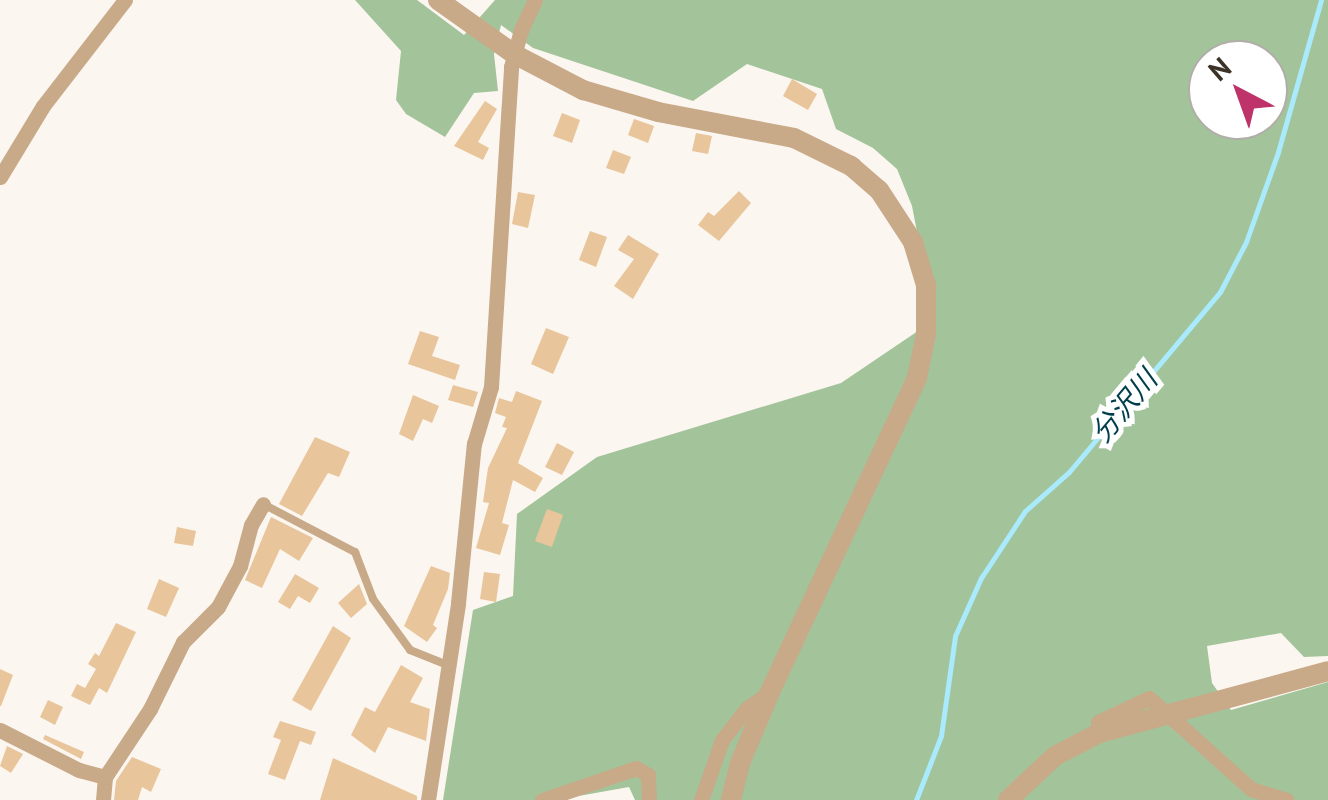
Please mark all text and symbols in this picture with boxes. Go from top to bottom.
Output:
north arrow [1188,40,1288,140]
text: N [1200,48,1238,88]
water label: 分沢川 [1084,363,1164,449]

